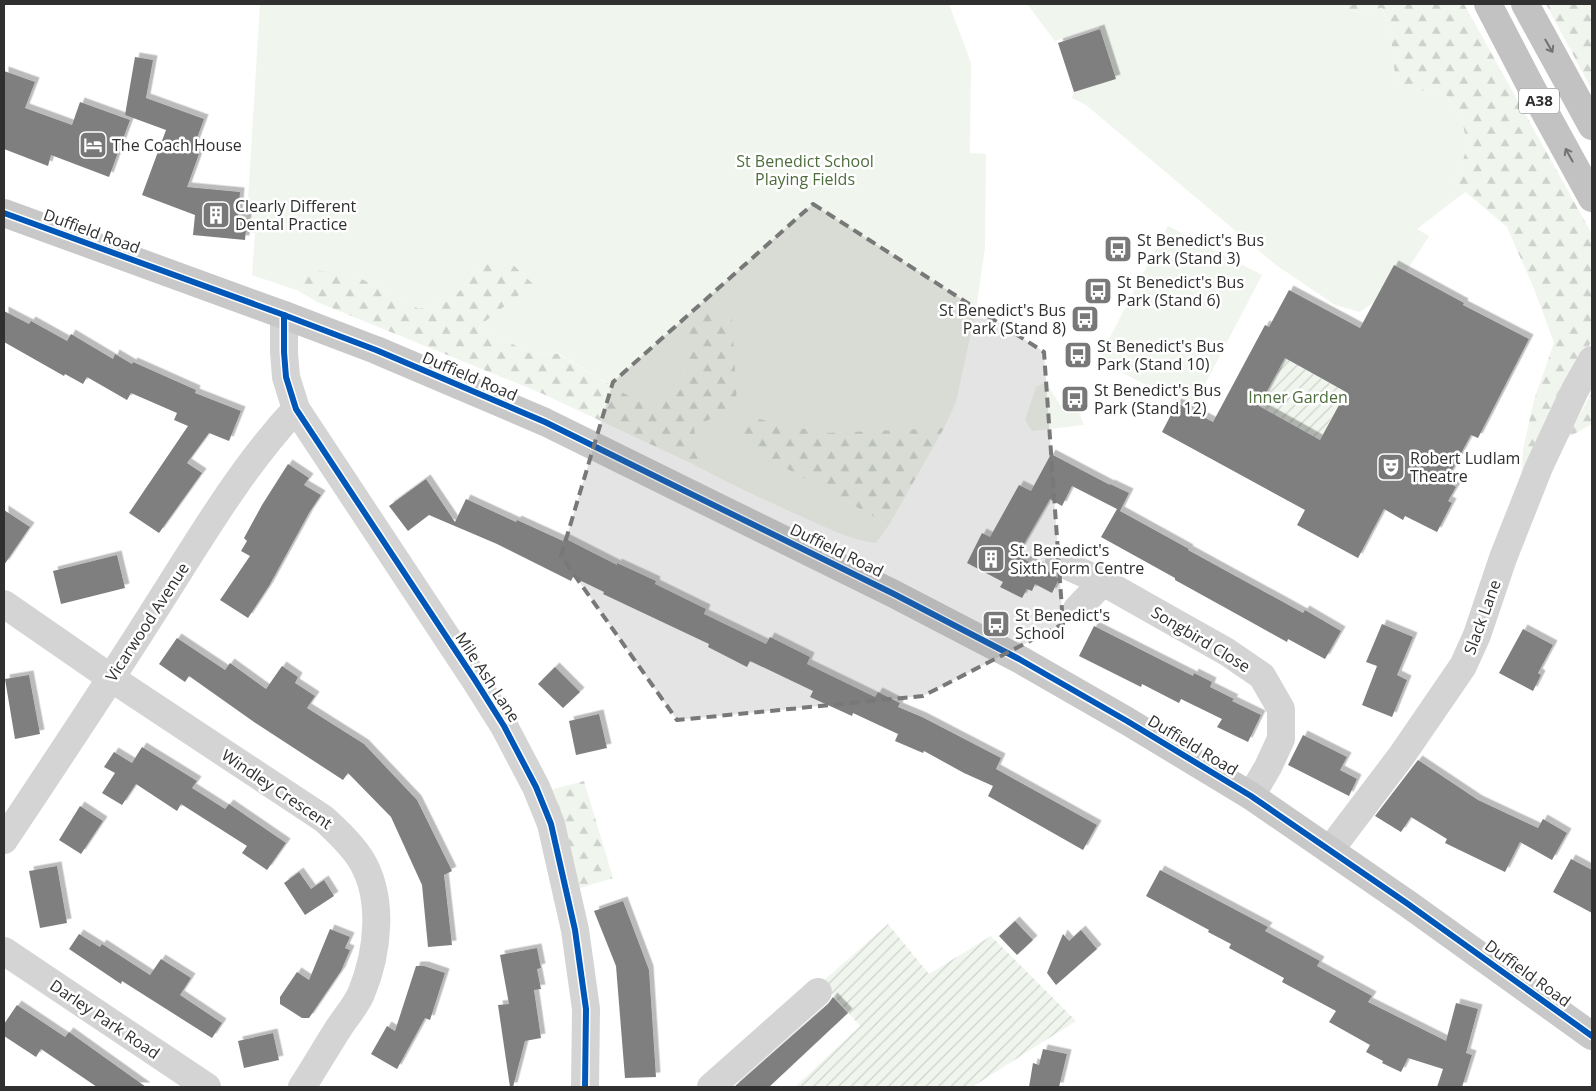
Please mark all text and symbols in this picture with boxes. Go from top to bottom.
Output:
one-way arrow [1544,39,1554,54]
road number: A38 [1519,88,1559,114]
hotel icon: The Coach House [78,130,108,160]
place label: The Coach House [112,134,242,156]
one-way arrow [1563,149,1573,163]
park label: St Benedict School Playing Fields [736,150,874,190]
place label: Clearly Different Dental Practice [235,195,356,235]
building icon: Clearly Different Dental Practice [201,200,231,230]
street label: Duffield Road [41,203,143,259]
place label: St Benedict's Bus Park (Stand 3) [1137,229,1264,269]
bus stop icon: St Benedict's Bus Park (Stand 3) [1103,234,1133,264]
place label: St Benedict's Bus Park (Stand 6) [1117,271,1244,311]
bus stop icon: St Benedict's Bus Park (Stand 6) [1083,276,1113,306]
place label: St Benedict's Bus Park (Stand 8) [939,299,1066,339]
bus stop icon: St Benedict's Bus Park (Stand 8) [1070,304,1100,334]
place label: St Benedict's Bus Park (Stand 10) [1097,335,1224,375]
bus stop icon: St Benedict's Bus Park (Stand 10) [1063,340,1093,370]
street label: Duffield Road [419,346,521,406]
place label: St Benedict's Bus Park (Stand 12) [1094,379,1221,419]
bus stop icon: St Benedict's Bus Park (Stand 12) [1060,384,1090,414]
park label: Inner Garden [1248,386,1348,408]
place label: Robert Ludlam Theatre [1410,447,1520,487]
theatre icon: Robert Ludlam Theatre [1376,452,1406,482]
street label: Duffield Road [787,518,887,582]
place label: St. Benedict's Sixth Form Centre [1010,539,1144,579]
building icon: St. Benedict's Sixth Form Centre [976,544,1006,574]
street label: Vicarwood Avenue [100,558,194,686]
street label: Slack Lane [1458,577,1506,657]
street label: Songbird Close [1148,601,1254,677]
place label: St Benedict's School [1015,604,1110,644]
bus stop icon: St Benedict's School [981,609,1011,639]
street label: Mile Ash Lane [451,628,525,726]
street label: Duffield Road [1144,709,1242,781]
street label: Windley Crescent [217,744,337,834]
street label: Duffield Road [1481,934,1575,1012]
street label: Darley Park Road [46,974,164,1064]

